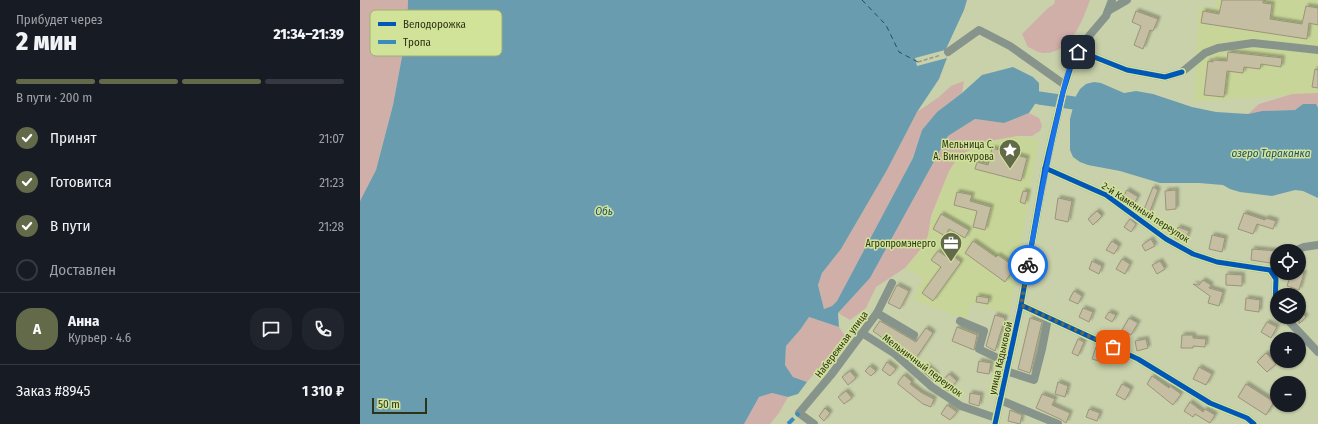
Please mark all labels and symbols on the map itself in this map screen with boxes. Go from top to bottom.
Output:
legend [370,10,502,56]
text: Велодорожка [403,18,466,31]
pin [1061,35,1095,69]
text: Тропа [403,36,431,49]
place icon: Мельница С. А. Винокурова [997,137,1023,170]
place label: Мельница С. А. Винокурова [933,139,994,163]
water label: озеро Тараканка [1231,147,1311,160]
street label: 2-й Каменный переулок [1099,180,1192,246]
water label: Обь [595,205,613,218]
office icon: Агропромэнерго [938,230,964,263]
place label: Агропромэнерго [865,238,936,250]
courier [1008,245,1048,285]
street label: Набережная улица [813,309,871,380]
street label: улица Кадыковой [987,320,1015,396]
pin [1096,330,1130,364]
street label: Мельничный переулок [880,332,965,400]
scale bar [372,396,427,415]

